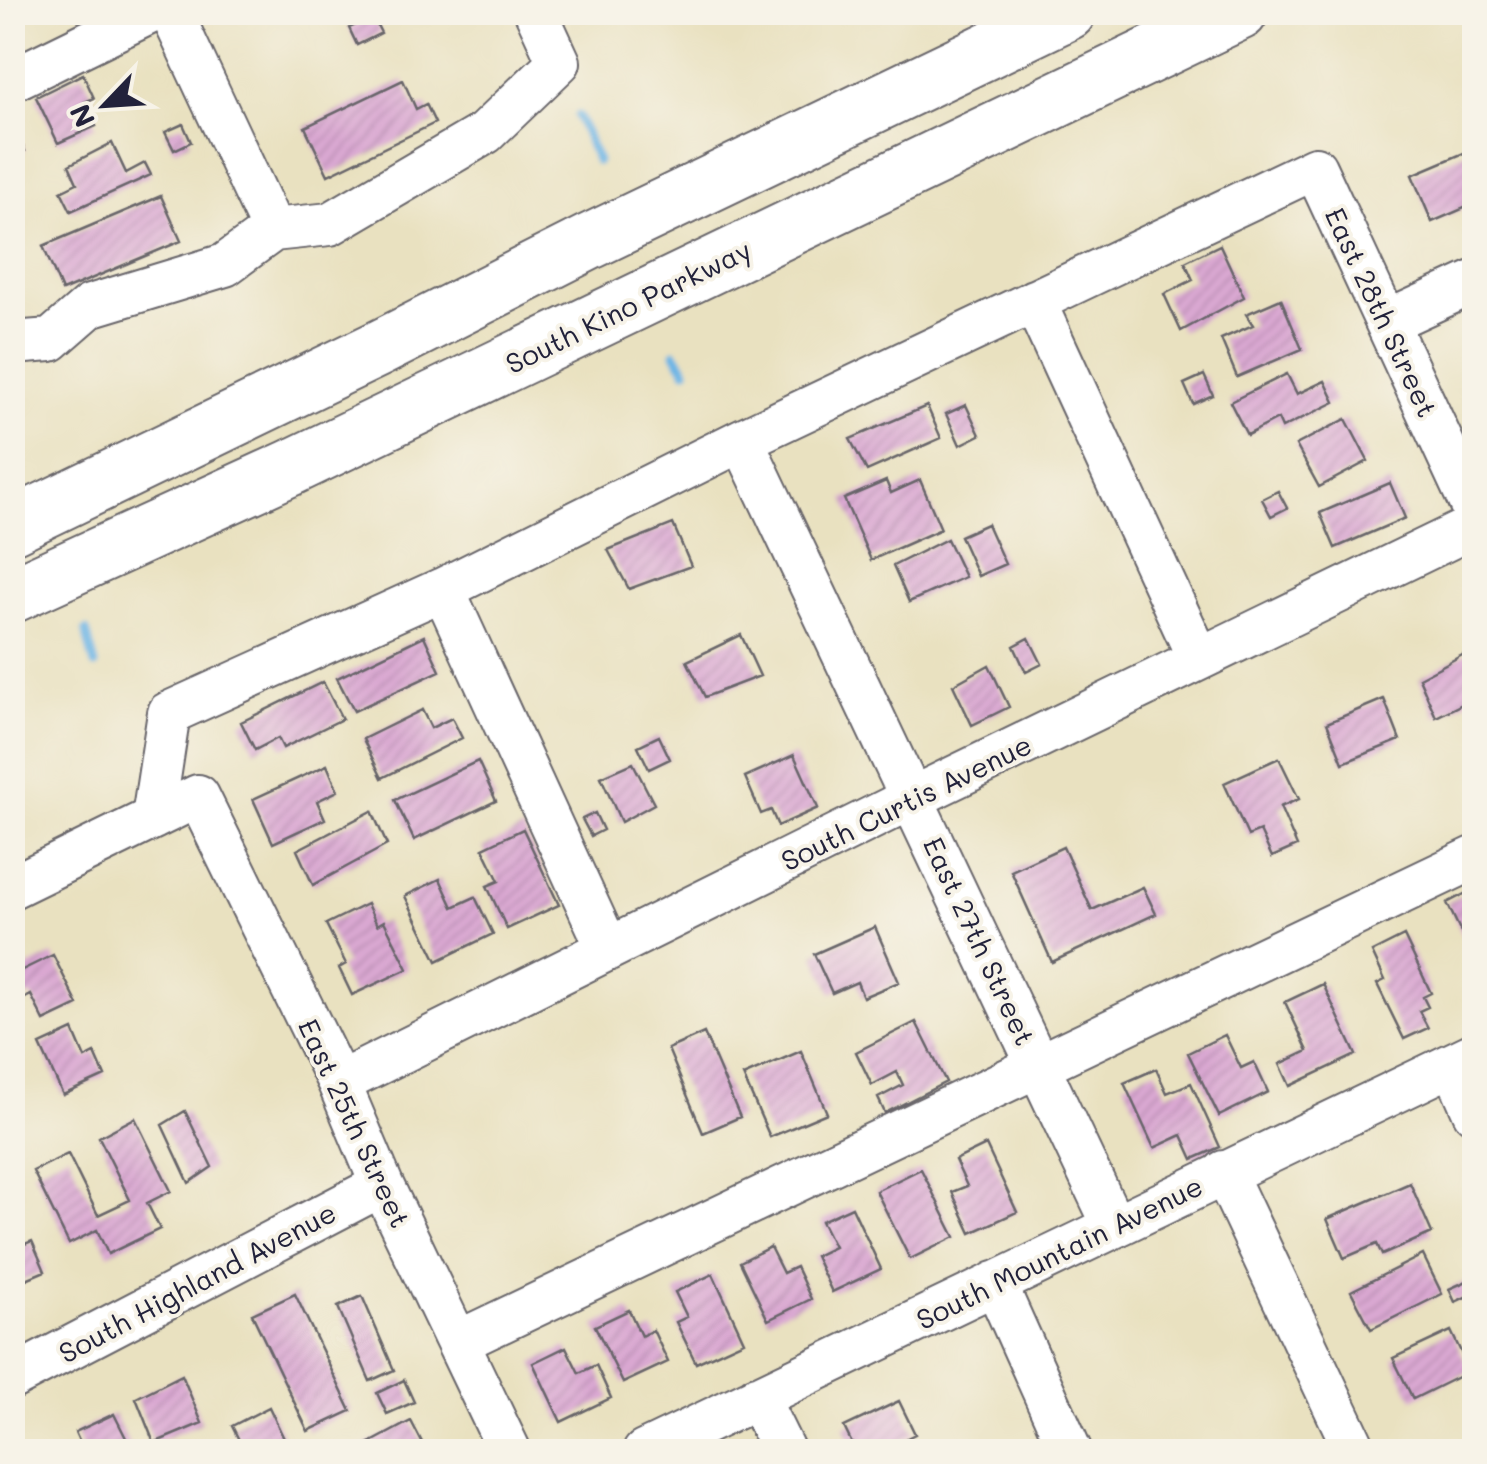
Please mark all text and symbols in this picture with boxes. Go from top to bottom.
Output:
north arrow [55,55,155,155]
text: N [61,99,102,133]
street label: East 28th Street [1318,201,1446,423]
street label: South Kino Parkway [499,231,757,381]
street label: South Curtis Avenue [775,726,1037,878]
street label: East 27th Street [916,831,1044,1051]
street label: East 25th Street [291,1013,419,1233]
street label: South Mountain Avenue [910,1167,1208,1337]
street label: South Highland Avenue [52,1194,342,1370]

